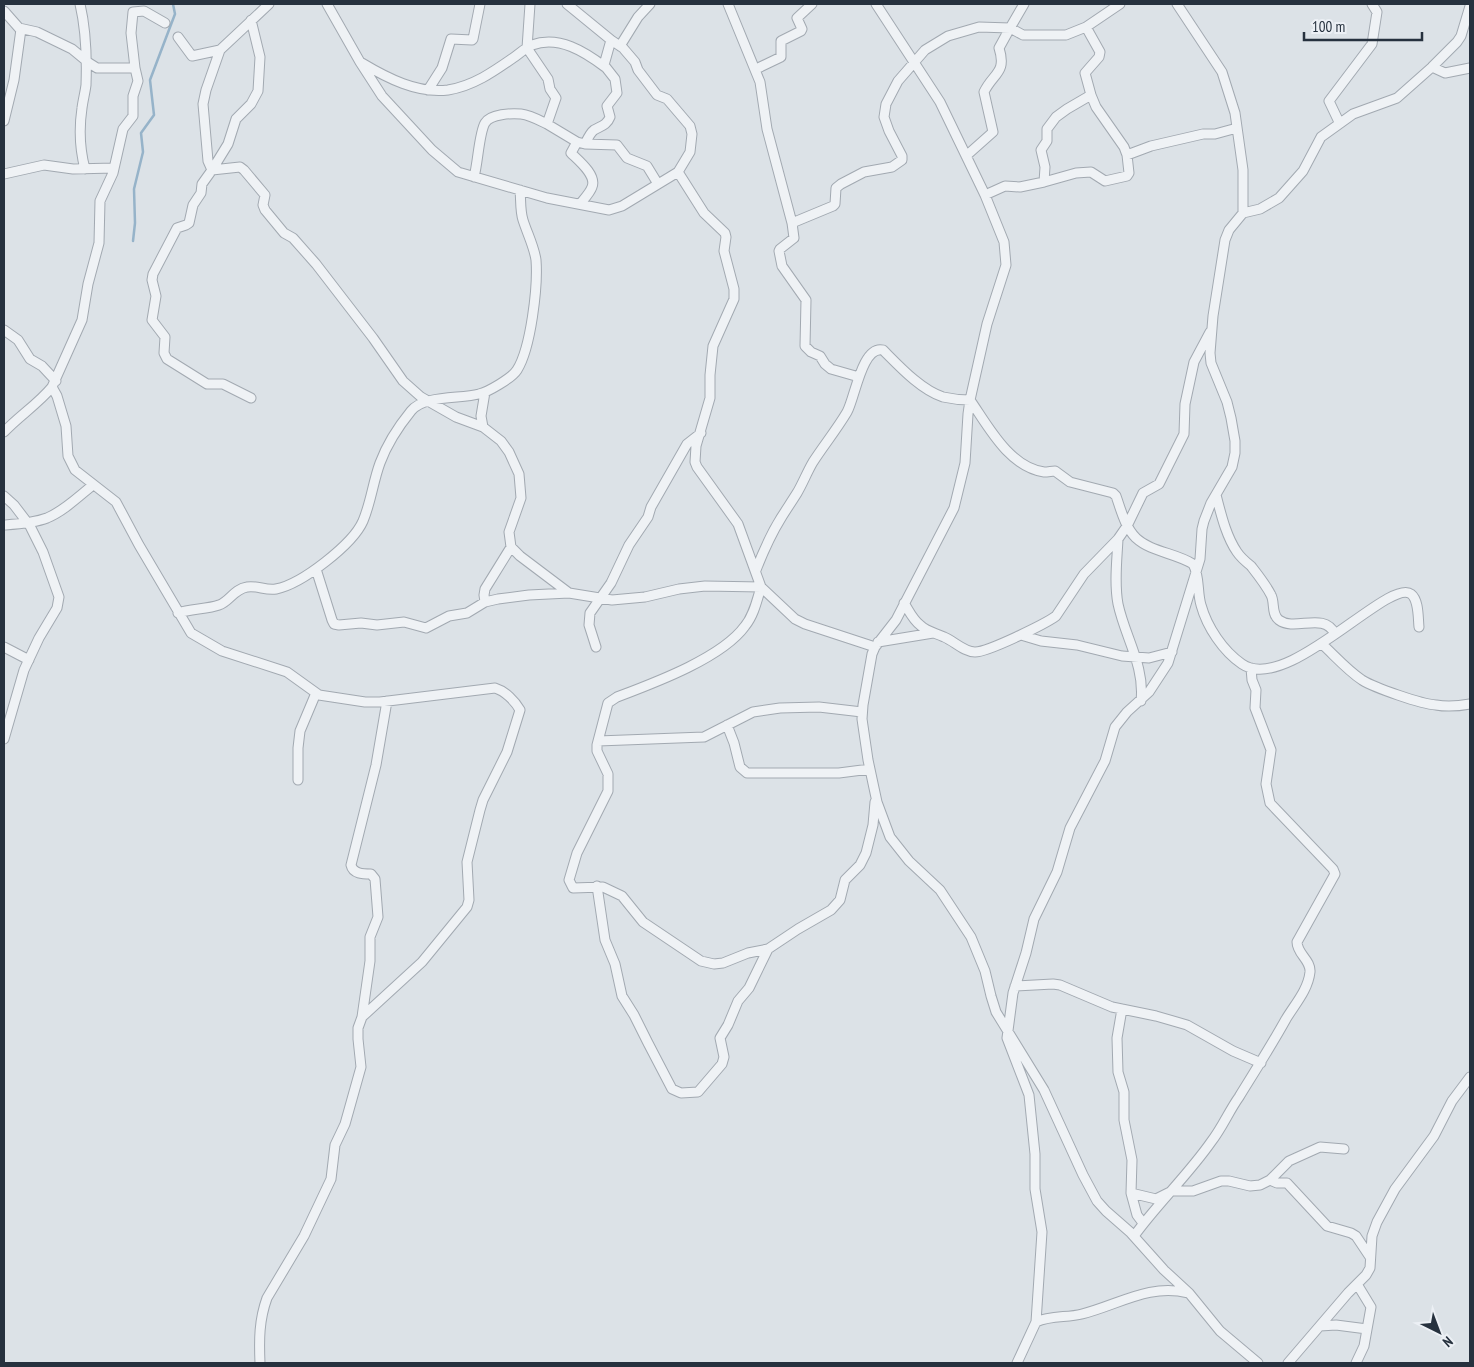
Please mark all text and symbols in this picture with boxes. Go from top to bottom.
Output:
scale bar [1304,10,1422,42]
text: 100 m [1312,17,1345,36]
north arrow [1414,1307,1464,1357]
text: N [1439,1332,1457,1351]

